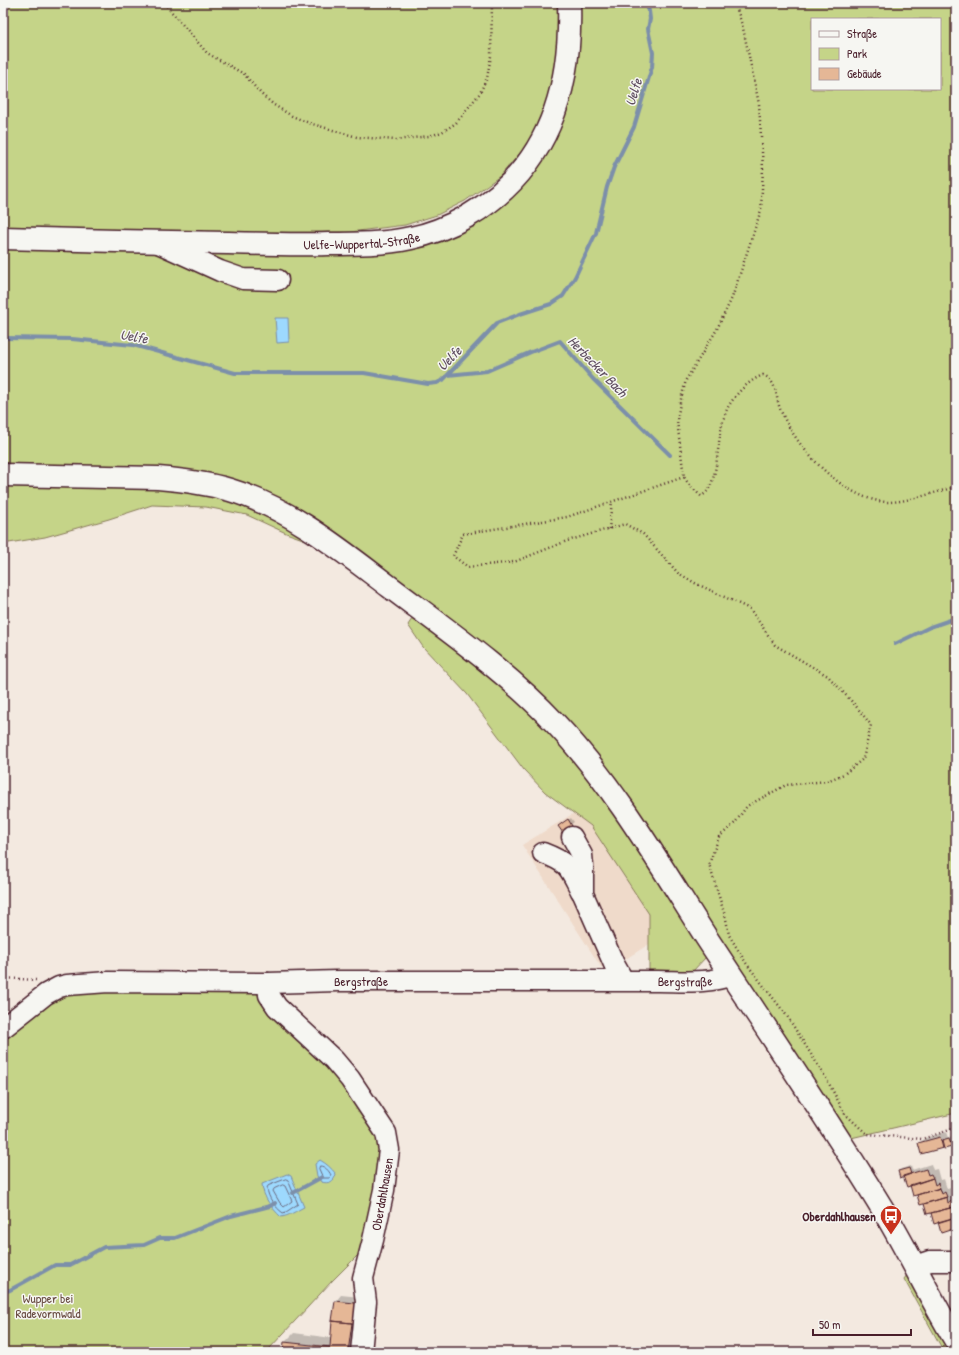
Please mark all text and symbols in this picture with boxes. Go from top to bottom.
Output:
legend [811,18,941,90]
text: Straße [847,25,877,42]
text: Park [847,45,867,62]
text: Gebäude [847,65,882,82]
water label: Uelfe [620,75,647,108]
street label: Uelfe-Wuppertal-Straße [304,227,422,253]
water label: Uelfe [119,324,151,348]
water label: Herbecker Bach [564,331,633,402]
water label: Uelfe [433,340,466,375]
street label: Bergstraße [658,971,713,990]
street label: Bergstraße [334,972,388,990]
street label: Oberdahlhausen [367,1156,397,1232]
bus stop icon: Oberdahlhausen [878,1203,904,1236]
place label: Oberdahlhausen [802,1207,876,1225]
park label: Wupper bei Radevormwald [15,1289,81,1322]
scale bar [813,1311,911,1337]
text: 50 m [819,1316,840,1333]

